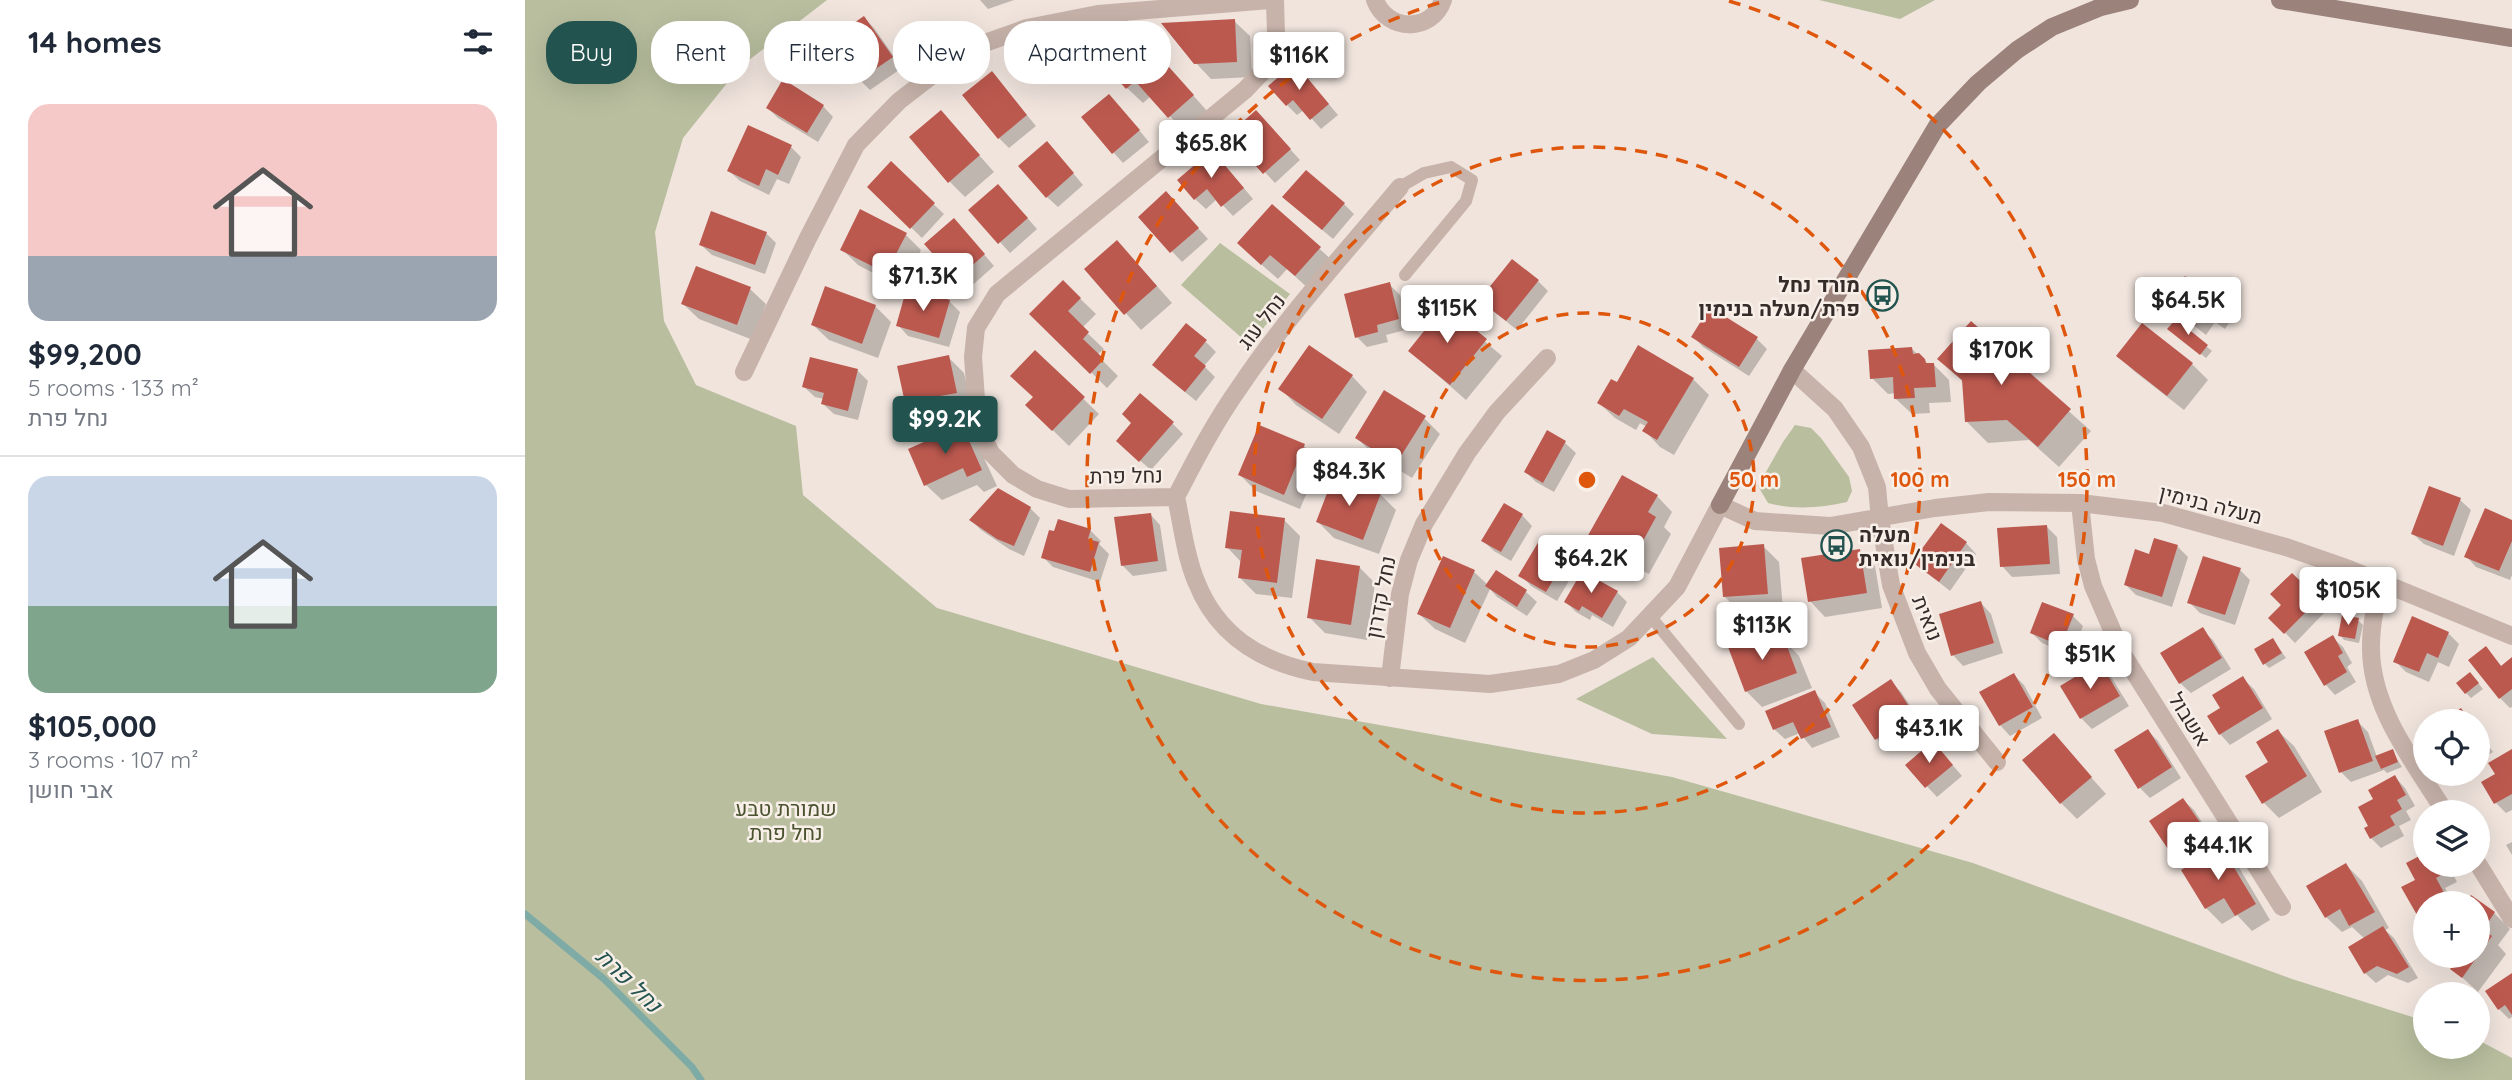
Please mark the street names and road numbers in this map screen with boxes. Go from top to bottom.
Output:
street label: נחל עוג [1231,288,1291,354]
street label: נחל פרת [1089,461,1163,489]
street label: מעלה בנימין [2157,479,2265,529]
street label: נחל קדרון [1359,554,1401,640]
street label: נואית [1907,591,1949,645]
street label: אשבול [2164,687,2216,751]

